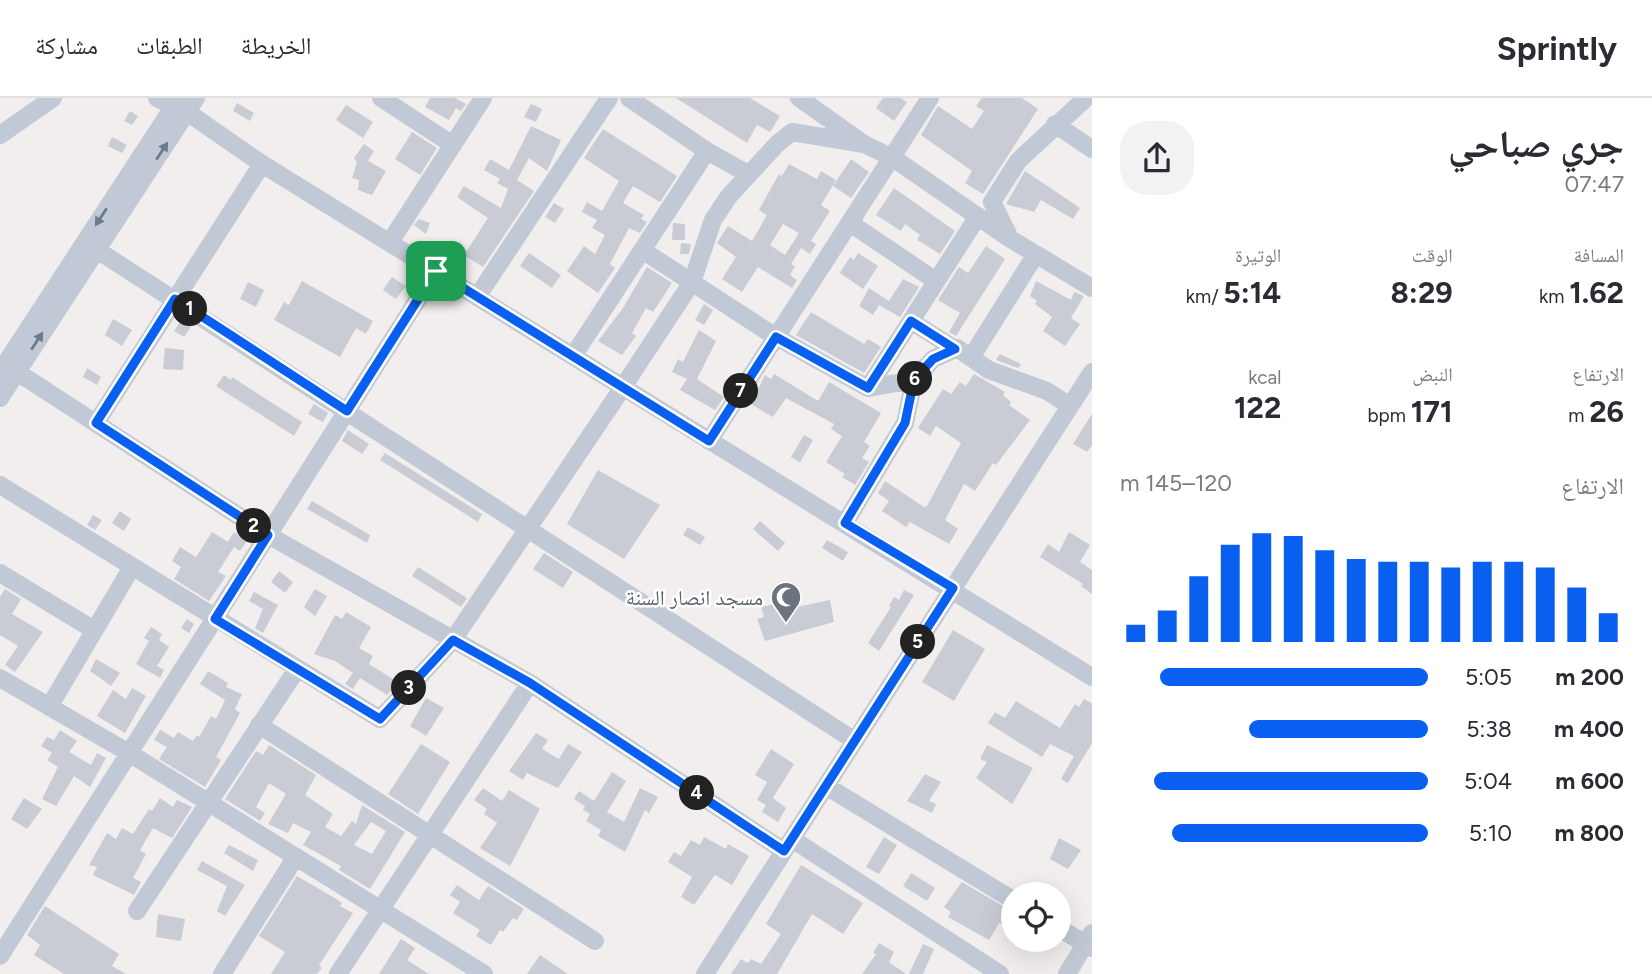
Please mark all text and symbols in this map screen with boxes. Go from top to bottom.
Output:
text: Sprintly [1497,29,1617,68]
text: مشاركة [35,31,98,60]
text: الطبقات [136,31,203,60]
text: الخريطة [241,31,311,60]
button: share [1120,121,1194,195]
text: جري صباحي [1448,121,1624,167]
one-way arrow [155,141,168,160]
text: 07:47 [1564,170,1624,198]
one-way arrow [95,207,108,226]
pin [406,241,466,301]
text: الوتيرة [1235,244,1281,267]
text: الوقت [1412,244,1453,267]
text: المسافة [1574,244,1624,267]
icon: arrive [417,252,455,290]
text: 5:14 [1223,274,1281,311]
text: 8:29 [1391,274,1453,311]
text: 1.62 [1569,274,1624,311]
text: /km [1186,285,1223,308]
text: km [1539,285,1569,308]
pin: 1 [172,292,208,326]
text: 1 [185,297,194,320]
one-way arrow [30,332,44,350]
pin: 6 [898,362,932,396]
text: النبض [1412,363,1453,386]
text: الارتفاع [1572,363,1624,386]
text: kcal [1248,366,1281,389]
text: 6 [909,367,920,390]
pin: 7 [724,374,758,408]
text: 7 [735,379,746,402]
text: 122 [1234,389,1281,426]
text: 171 [1411,393,1453,430]
text: 26 [1589,393,1624,430]
text: bpm [1367,404,1411,427]
text: m [1568,404,1589,427]
text: 120–145 m [1120,469,1232,497]
text: الارتفاع [1561,472,1624,500]
pin: 2 [236,508,272,544]
text: 2 [248,514,259,537]
mosque icon: مسجد انصار السنة [769,580,803,624]
place label: مسجد انصار السنة [626,585,763,610]
pin: 5 [900,624,936,660]
text: 5 [912,630,923,653]
text: 5:05 [1465,663,1512,691]
text: 200 m [1555,663,1624,691]
pin: 3 [392,670,426,706]
text: 3 [403,676,414,699]
text: 5:38 [1466,715,1512,743]
text: 400 m [1554,715,1624,743]
text: 5:04 [1464,767,1512,795]
text: 600 m [1555,767,1624,795]
pin: 4 [680,776,714,810]
text: 4 [690,781,703,804]
text: 5:10 [1469,819,1512,847]
text: 800 m [1555,819,1624,847]
map controls [1001,882,1071,952]
button: locate [1001,882,1071,952]

